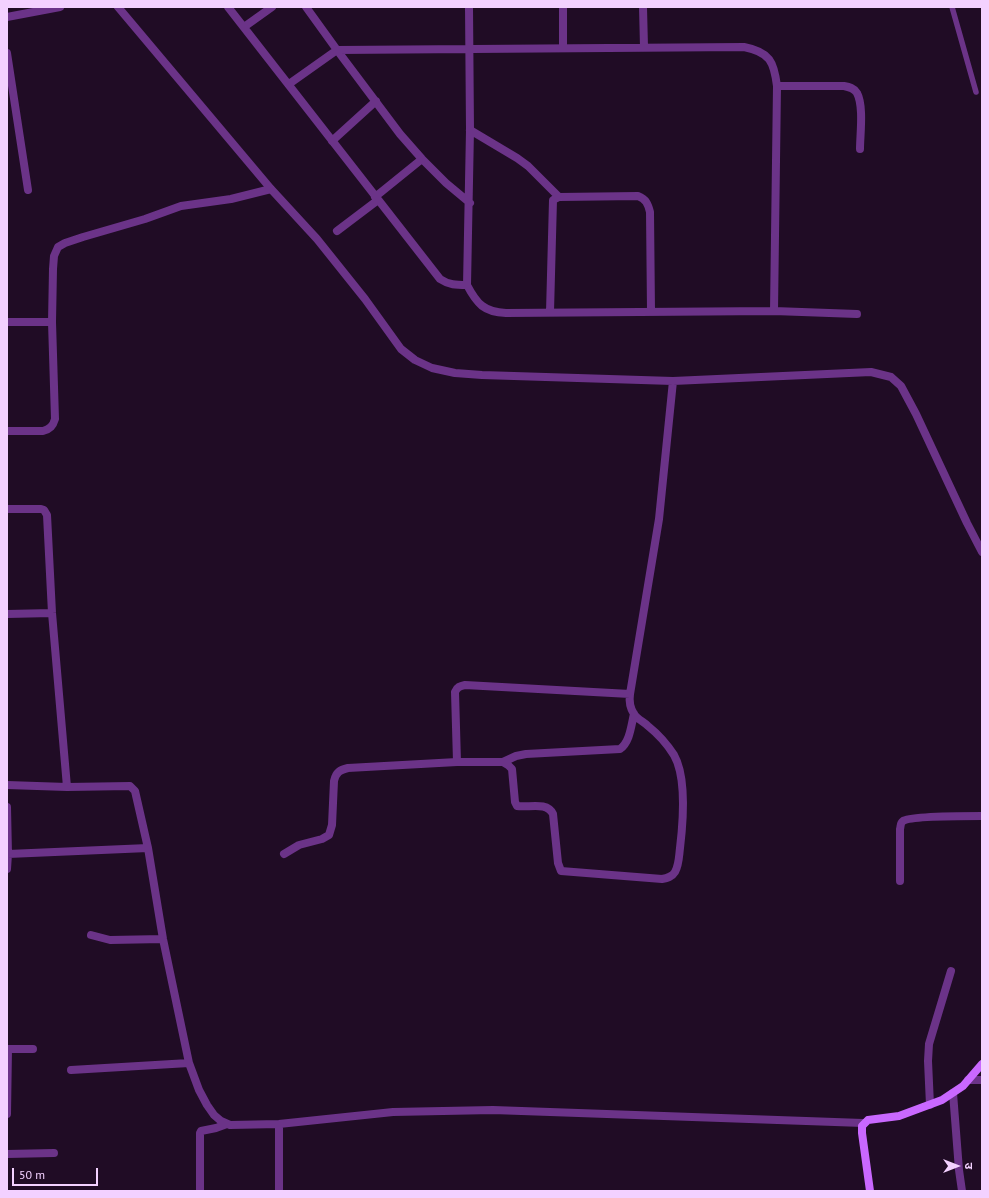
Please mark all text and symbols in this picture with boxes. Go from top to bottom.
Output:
north arrow [937,1146,977,1186]
scale bar [14,1160,100,1186]
text: उ [962,1163,976,1169]
text: 50 m [19,1167,45,1182]

